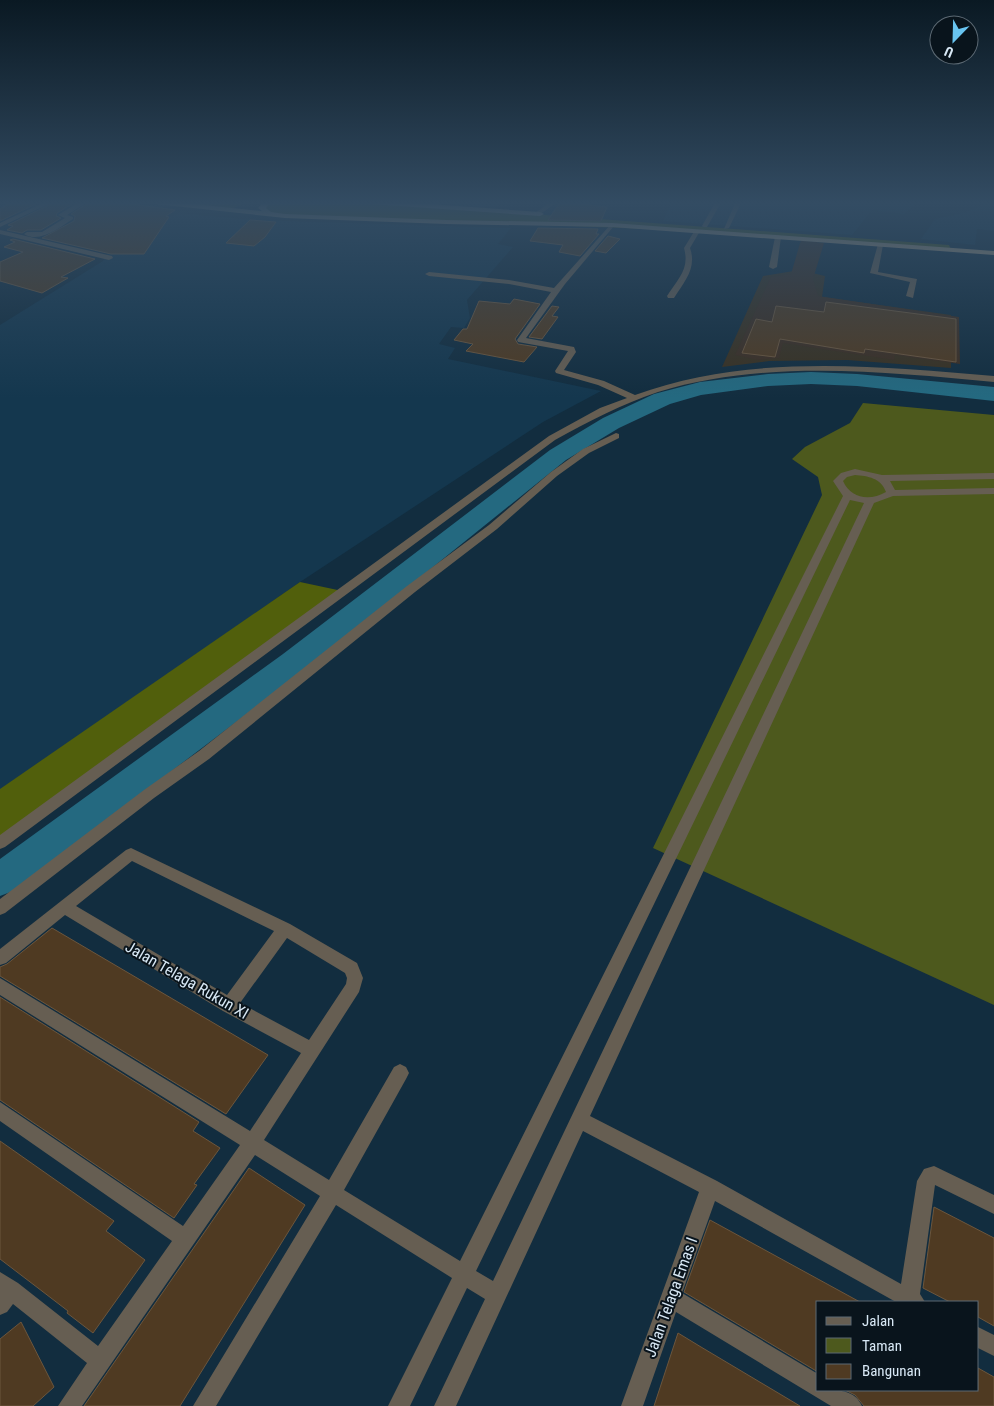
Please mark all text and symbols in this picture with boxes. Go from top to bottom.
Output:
north arrow [929,15,979,65]
text: U [942,43,956,61]
street label: Jalan Telaga Rukun XI [122,937,252,1023]
street label: Jalan Telaga Emas I [641,1235,701,1359]
legend [816,1301,979,1391]
text: Jalan [862,1312,894,1330]
text: Taman [862,1337,902,1355]
text: Bangunan [862,1362,921,1380]

